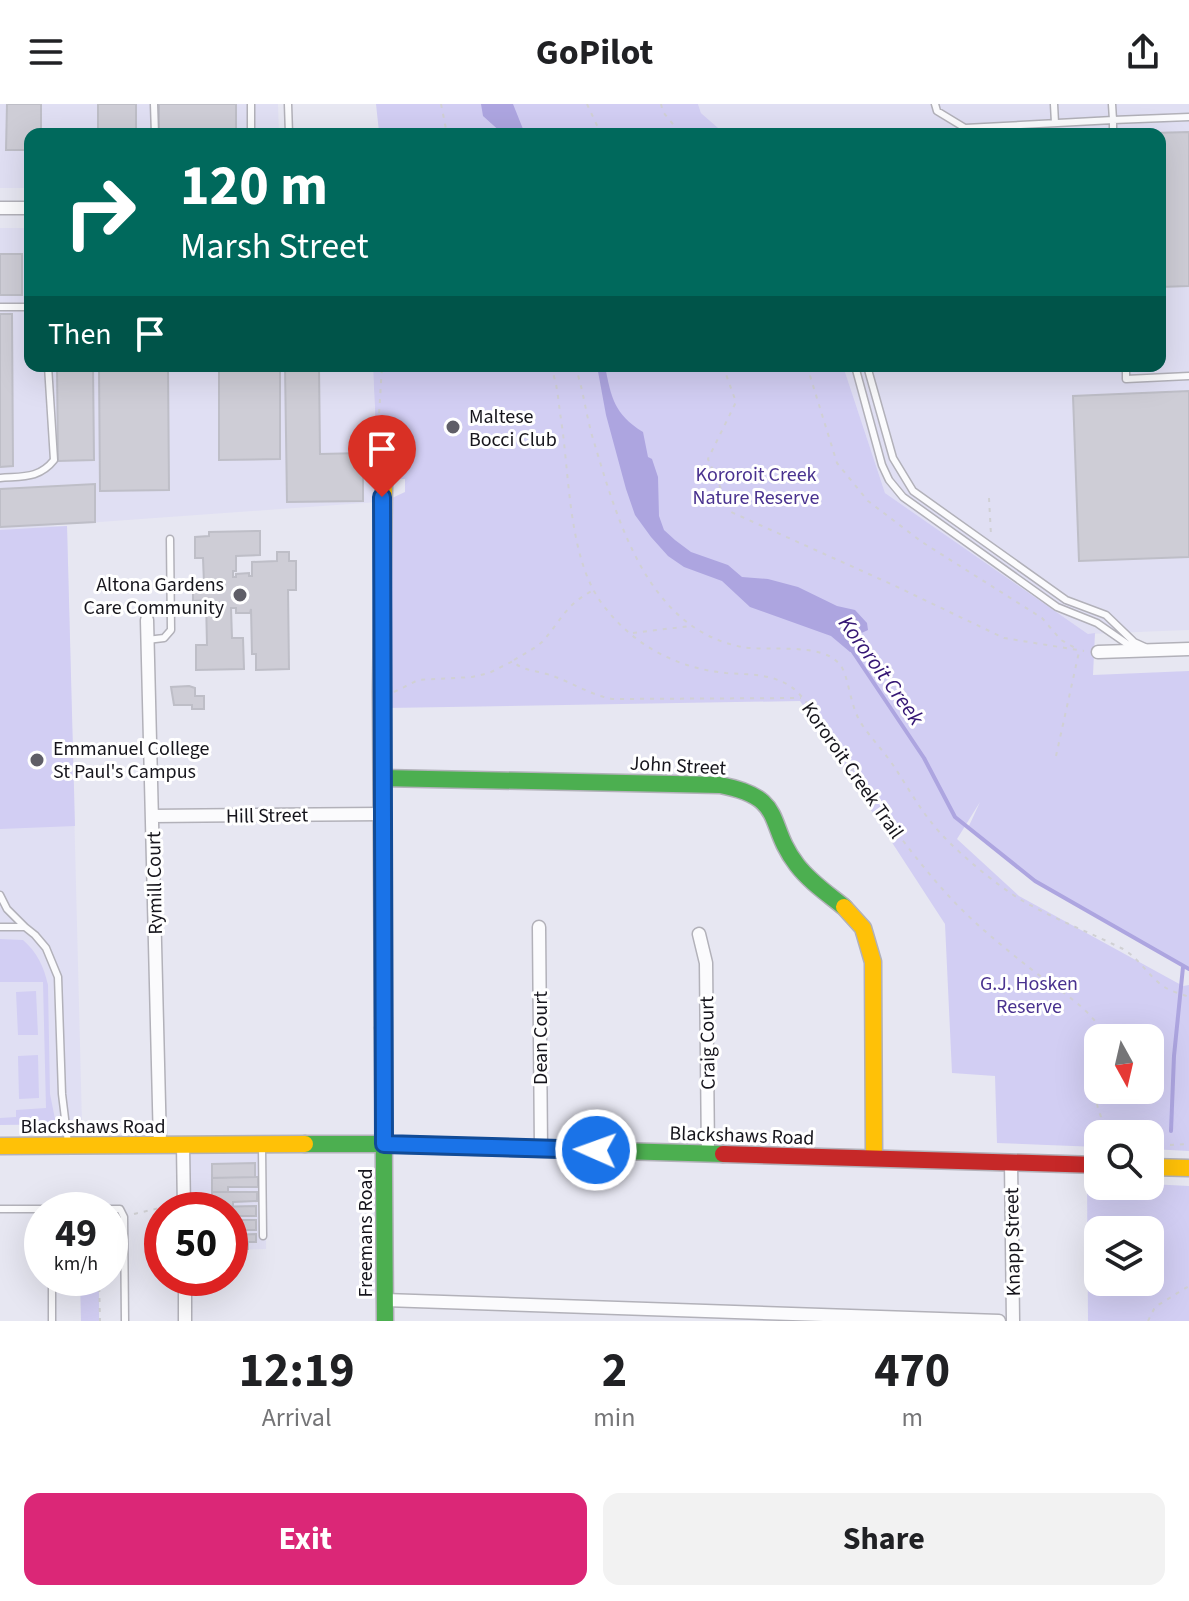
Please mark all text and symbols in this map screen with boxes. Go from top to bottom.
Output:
text: GoPilot [536,27,653,78]
icon: menu [24,30,68,74]
icon: share [1121,30,1165,74]
text: 120 m [180,147,328,226]
icon: right [48,160,152,264]
text: Marsh Street [180,221,369,272]
icon: arrive [128,312,172,356]
text: Then [48,313,112,356]
place label: Maltese Bocci Club [469,403,557,454]
pin [348,415,416,497]
marker: Maltese Bocci Club [444,418,462,436]
icon: arrive [360,427,404,471]
park label: Kororoit Creek Nature Reserve [692,461,820,512]
place label: Altona Gardens Care Community [84,571,225,622]
marker: Altona Gardens Care Community [231,586,249,604]
water label: Kororoit Creek [831,609,932,732]
street label: Kororoit Creek Trail [794,696,910,845]
place label: Emmanuel College St Paul's Campus [53,735,210,786]
street label: John Street [629,749,727,783]
marker: Emmanuel College St Paul's Campus [28,751,46,769]
street label: Hill Street [226,801,309,831]
street label: Rymill Court [140,831,170,935]
park label: G.J. Hosken Reserve [980,970,1078,1021]
street label: Dean Court [527,991,555,1085]
street label: Craig Court [693,996,723,1090]
north arrow [1084,1024,1164,1104]
map controls [1084,1024,1164,1296]
position arrow [554,1108,638,1192]
street label: Blackshaws Road [21,1113,165,1141]
street label: Blackshaws Road [669,1119,815,1153]
button: search [1084,1120,1164,1200]
street label: Freemans Road [352,1169,380,1297]
street label: Knapp Street [998,1187,1028,1297]
speed limit sign: 50 [144,1192,248,1296]
text: 49 [55,1205,97,1262]
button: layers [1084,1216,1164,1296]
text: km/h [54,1250,98,1278]
text: 12:19 [239,1337,355,1405]
text: 2 [602,1337,627,1405]
text: 470 [874,1337,950,1405]
text: Arrival [262,1399,332,1436]
text: min [593,1399,635,1436]
text: m [901,1399,923,1436]
button: Exit [24,1493,587,1585]
button: Share [603,1493,1165,1585]

